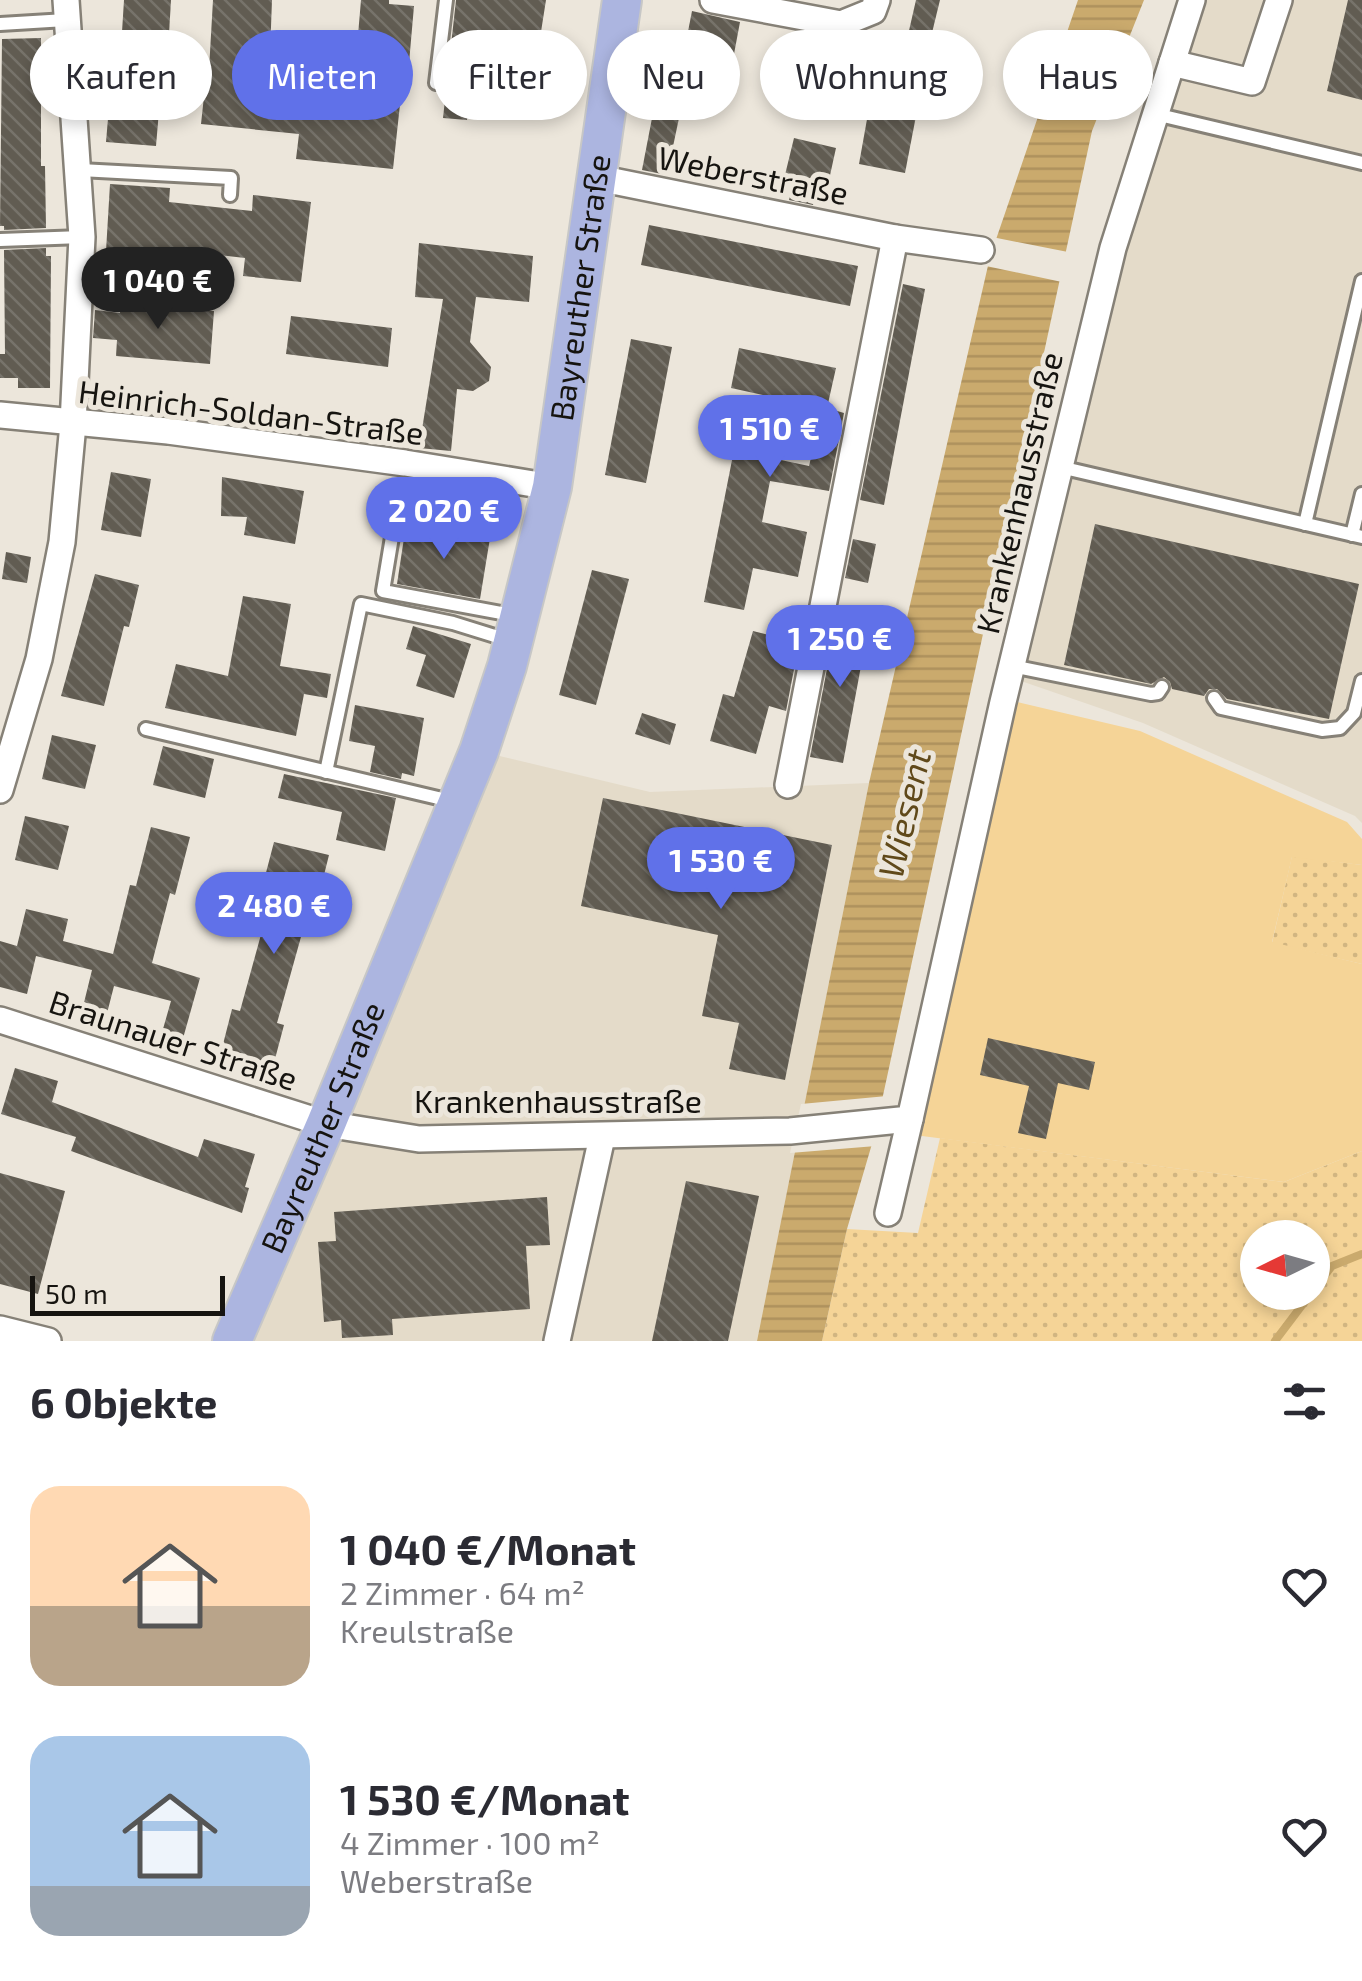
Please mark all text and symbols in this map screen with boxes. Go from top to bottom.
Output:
chip: Kaufen [30,30,212,120]
chip: Mieten [232,30,413,120]
chip: Filter [433,30,587,120]
chip: Neu [607,30,740,120]
chip: Wohnung [760,30,983,120]
chip: Haus [1003,30,1153,120]
street label: Weberstraße [655,137,852,211]
street label: Bayreuther Straße [541,152,617,423]
pin: 1 040 € [66,247,250,332]
text: 1 040 € [104,260,212,298]
street label: Krankenhausstraße [967,348,1069,637]
street label: Heinrich-Soldan-Straße [77,371,426,451]
pin: 1 510 € [678,395,862,480]
text: 1 510 € [720,408,820,446]
pin: 2 020 € [352,477,536,562]
text: 2 020 € [388,490,500,528]
pin: 1 250 € [748,605,932,690]
text: 1 250 € [788,618,892,656]
water label: Wiesent [868,745,938,882]
pin: 1 530 € [629,827,813,912]
text: 1 530 € [669,840,773,878]
pin: 2 480 € [182,872,366,957]
text: 2 480 € [217,885,331,923]
street label: Braunauer Straße [45,981,302,1097]
street label: Bayreuther Straße [252,996,391,1258]
street label: Krankenhausstraße [414,1081,702,1119]
north arrow [1240,1220,1330,1310]
map controls [1240,1220,1330,1310]
scale bar [30,1271,225,1316]
text: 50 m [45,1276,108,1310]
icon: filters [1277,1374,1332,1429]
text: 6 Objekte [30,1376,217,1426]
text: 1 040 €/Monat [340,1523,636,1573]
icon: home [110,1526,230,1646]
icon: heart [1277,1559,1332,1614]
text: 2 Zimmer · 64 m² [340,1573,585,1611]
text: Kreulstraße [340,1611,514,1649]
text: 1 530 €/Monat [340,1773,630,1823]
icon: home [110,1776,230,1896]
icon: heart [1277,1809,1332,1864]
text: 4 Zimmer · 100 m² [340,1823,600,1861]
text: Weberstraße [340,1861,533,1899]

